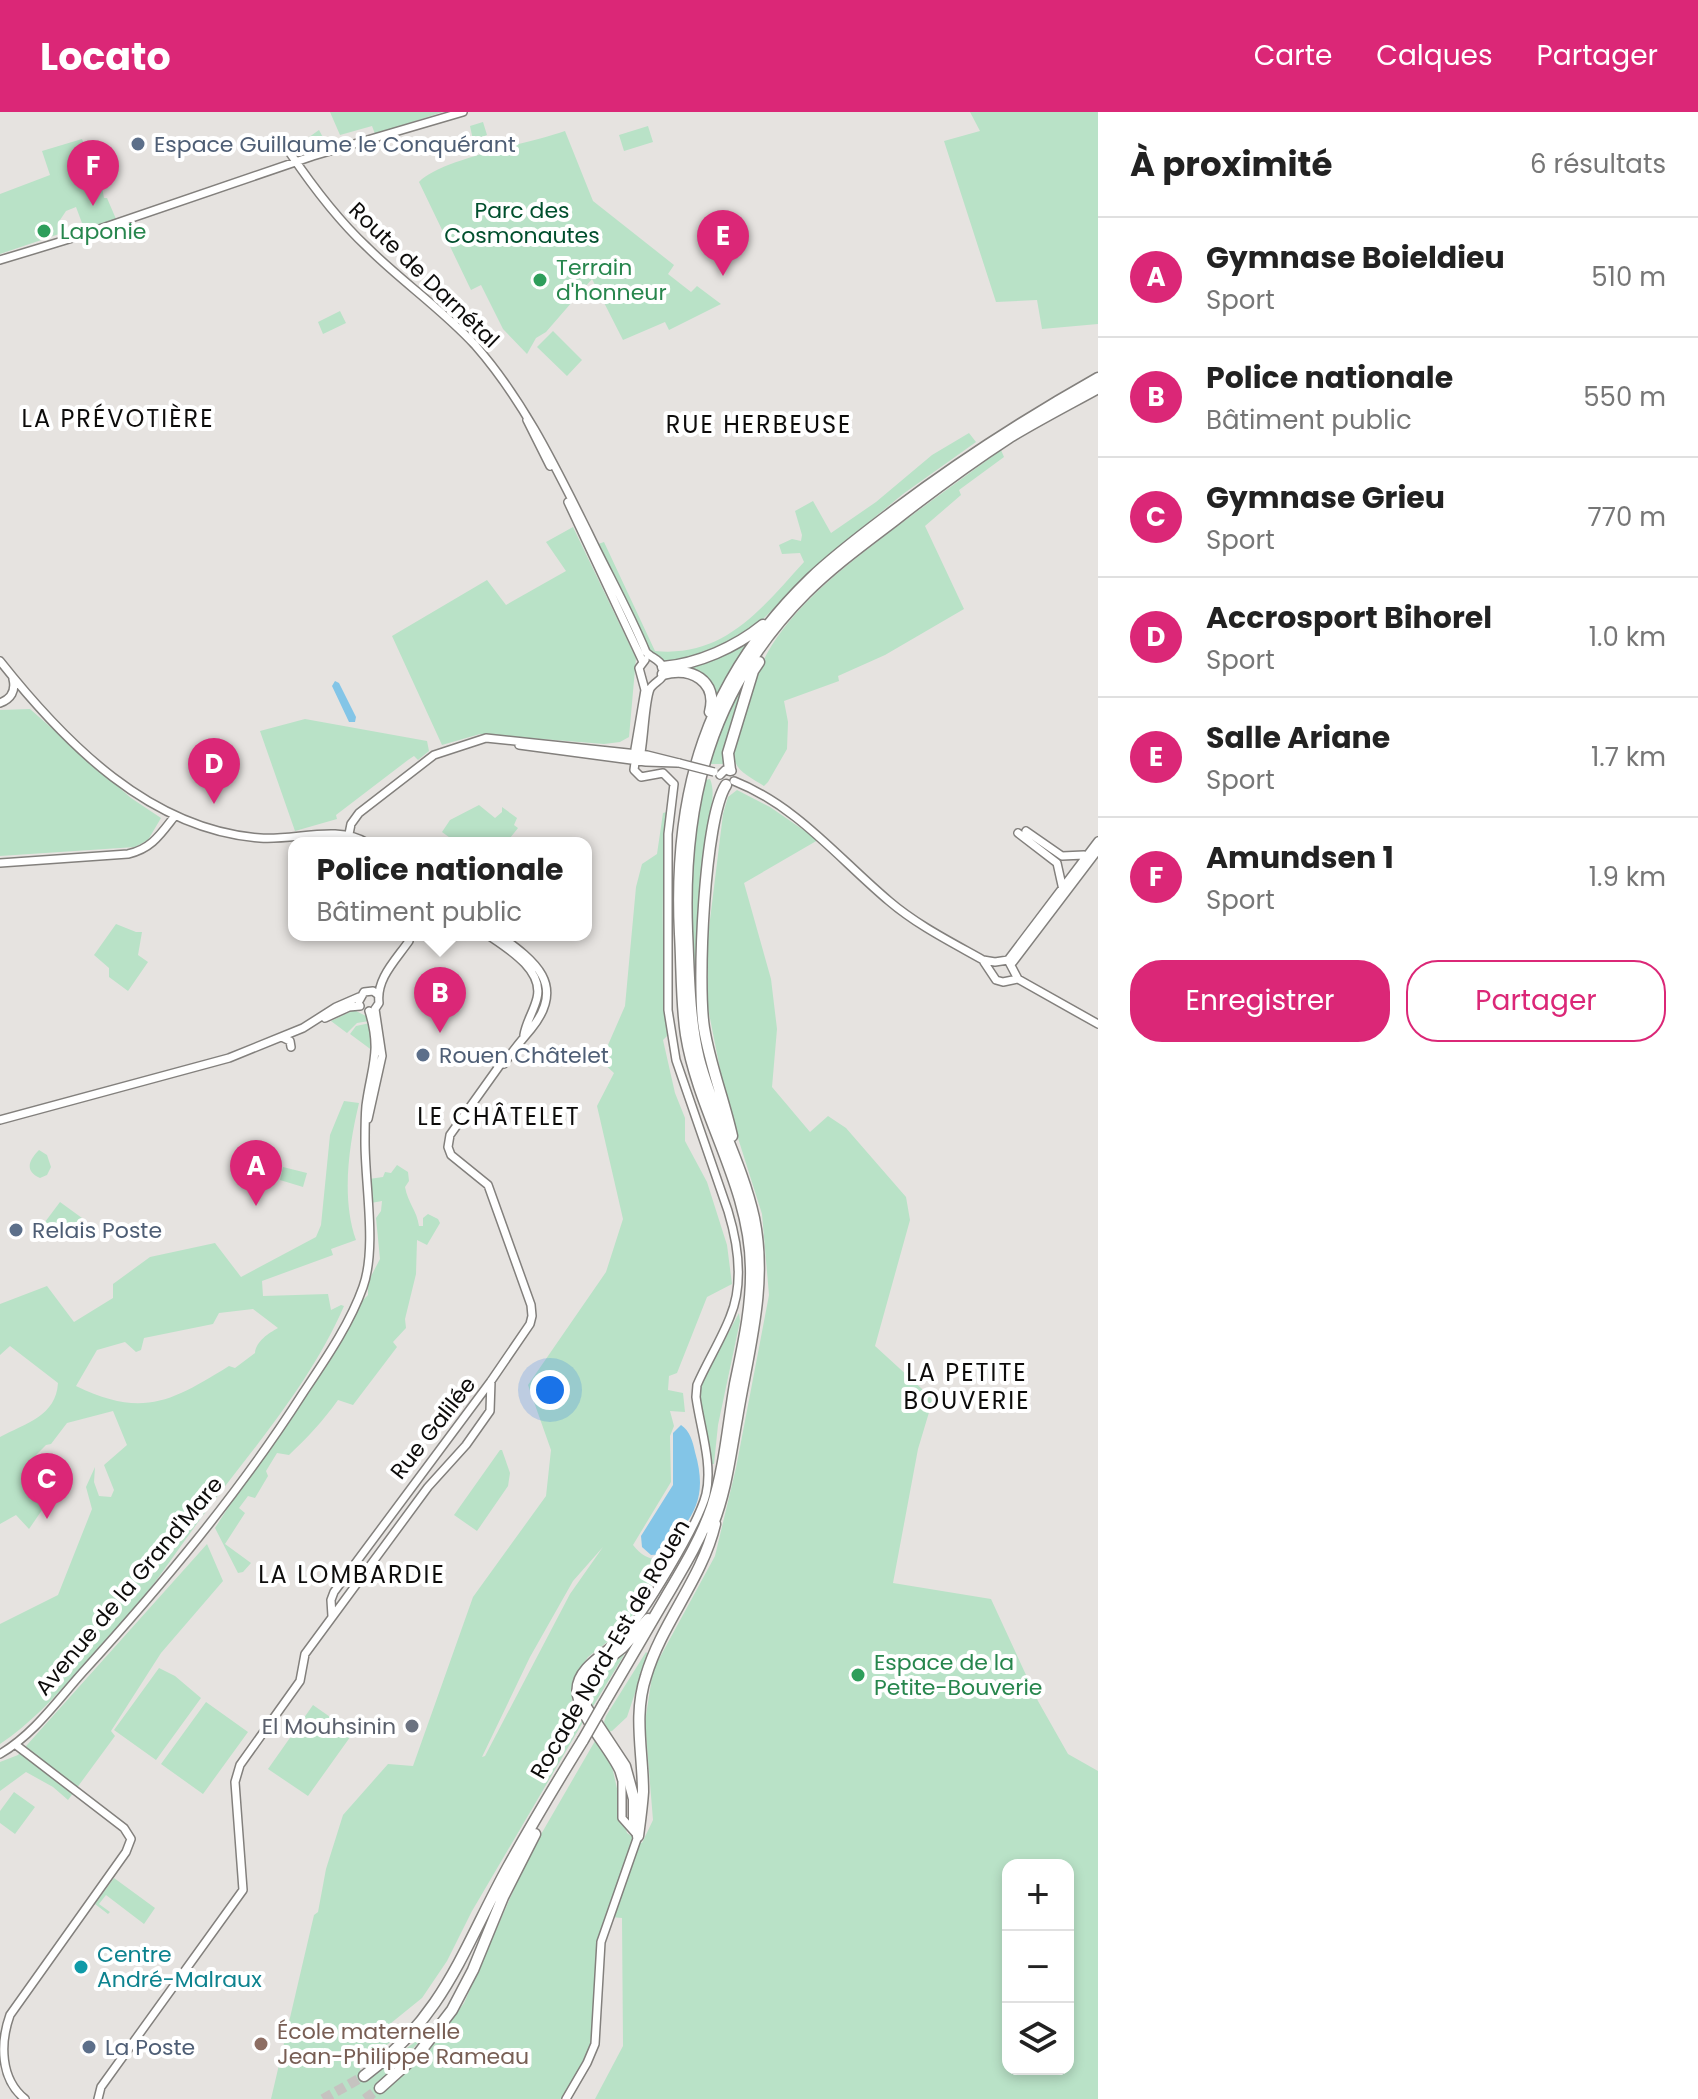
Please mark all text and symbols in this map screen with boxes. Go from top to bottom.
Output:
text: Locato [40,30,171,83]
text: Carte [1254,36,1332,75]
text: Calques [1376,36,1493,75]
text: Partager [1537,36,1658,75]
place label: Espace Guillaume le Conquérant [154,129,516,160]
marker: Espace Guillaume le Conquérant [129,135,147,153]
pin: F [67,140,119,206]
text: À proximité [1130,140,1332,188]
text: 6 résultats [1530,146,1666,182]
street label: Route de Darnétal [342,195,506,355]
park label: Parc des Cosmonautes [444,195,600,251]
pin: E [697,210,749,276]
place label: Laponie [60,216,146,247]
marker: Laponie [35,222,53,240]
text: Gymnase Boieldieu [1206,236,1505,279]
place label: Terrain d'honneur [556,252,667,308]
text: A [1146,259,1166,295]
text: 510 m [1591,259,1666,295]
marker: Terrain d'honneur [531,271,549,289]
text: Sport [1206,282,1275,318]
text: Police nationale [1206,356,1453,399]
text: B [1147,379,1165,415]
text: 550 m [1583,379,1666,415]
district label: LA PRÉVOTIÈRE [22,402,214,435]
text: Bâtiment public [1206,402,1412,438]
district label: RUE HERBEUSE [666,408,852,441]
text: Gymnase Grieu [1206,476,1445,519]
text: C [1146,499,1166,535]
text: 770 m [1588,499,1666,535]
text: Sport [1206,522,1275,558]
text: Accrosport Bihorel [1206,596,1492,639]
text: D [1147,619,1165,655]
text: 1.0 km [1589,619,1666,655]
text: Sport [1206,642,1275,678]
text: Salle Ariane [1206,716,1390,759]
pin: D [188,738,240,804]
text: E [1149,739,1163,775]
text: 1.7 km [1591,739,1666,775]
text: Sport [1206,762,1275,798]
text: Amundsen 1 [1206,836,1394,879]
popup [288,837,592,941]
text: Police nationale [316,848,564,891]
text: F [1149,859,1163,895]
text: 1.9 km [1589,859,1666,895]
text: Sport [1206,882,1275,918]
text: Bâtiment public [316,894,522,930]
button: Enregistrer [1130,960,1390,1042]
button: Partager [1406,960,1666,1042]
pin: B [414,967,466,1033]
place label: Rouen Châtelet [439,1040,609,1071]
marker: Rouen Châtelet [414,1046,432,1064]
district label: LE CHÂTELET [417,1100,581,1133]
pin: A [230,1140,282,1206]
place label: Relais Poste [32,1215,162,1246]
marker: Relais Poste [7,1221,25,1239]
district label: LA PETITE BOUVERIE [903,1356,1031,1417]
street label: Rue Galilée [383,1370,483,1486]
your location [530,1370,570,1410]
pin: C [21,1453,73,1519]
street label: Avenue de la Grand'Mare [28,1470,230,1702]
street label: Rocade Nord-Est de Rouen [523,1513,697,1785]
district label: LA LOMBARDIE [258,1558,446,1591]
place label: Espace de la Petite-Bouverie [874,1647,1042,1703]
marker: Espace de la Petite-Bouverie [849,1666,867,1684]
place label: El Mouhsinin [262,1711,396,1742]
marker: El Mouhsinin [403,1717,421,1735]
map controls [1002,1859,1074,2075]
button: + [1002,1859,1074,1931]
button: − [1002,1931,1074,2003]
place label: Centre André-Malraux [97,1939,262,1995]
marker: Centre André-Malraux [72,1958,90,1976]
button: layers [1002,2003,1074,2075]
place label: École maternelle Jean-Philippe Rameau [277,2016,529,2072]
place label: La Poste [105,2032,195,2063]
marker: École maternelle Jean-Philippe Rameau [252,2035,270,2053]
marker: La Poste [80,2038,98,2056]

